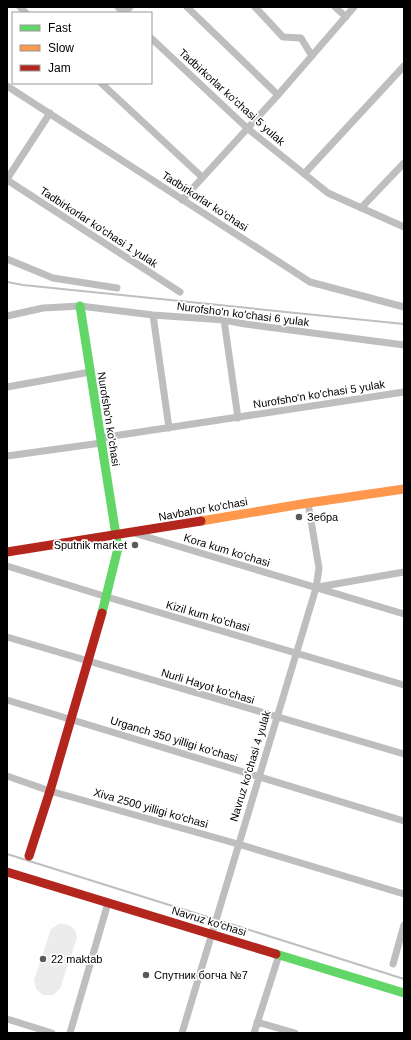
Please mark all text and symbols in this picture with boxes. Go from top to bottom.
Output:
legend [12,12,152,84]
text: Fast [48,21,72,35]
text: Slow [48,41,74,55]
street label: Tadbirkorlar ko'chasi 5 yulak [177,46,288,148]
text: Jam [48,61,71,75]
street label: Tadbirkorlar ko'chasi [160,169,250,233]
street label: Tadbirkorlar ko'chasi 1 yulak [38,184,160,270]
street label: Nurofsho'n ko'chasi 6 yulak [176,300,310,328]
street label: Nurofsho'n ko'chasi [96,371,122,467]
street label: Nurofsho'n ko'chasi 5 yulak [252,378,386,410]
street label: Navbahor ko'chasi [158,495,248,523]
place label: Зебра [307,511,339,523]
marker: Зебра [294,512,304,522]
street label: Kora kum ko'chasi [182,531,272,569]
place label: Sputnik market [54,539,127,551]
marker: Sputnik market [130,540,140,550]
street label: Kizil kum ko'chasi [165,598,251,634]
street label: Nurli Hayot ko'chasi [160,666,256,706]
street label: Navruz ko'chasi 4 yulak [227,709,273,823]
street label: Urganch 350 yilligi ko'chasi [109,714,239,764]
street label: Xiva 2500 yilligi ko'chasi [92,786,210,830]
street label: Navruz ko'chasi [170,904,248,938]
place label: 22 maktab [51,953,102,965]
marker: 22 maktab [38,954,48,964]
place label: Спутник богча №7 [154,969,248,981]
marker: Спутник богча №7 [141,970,151,980]

